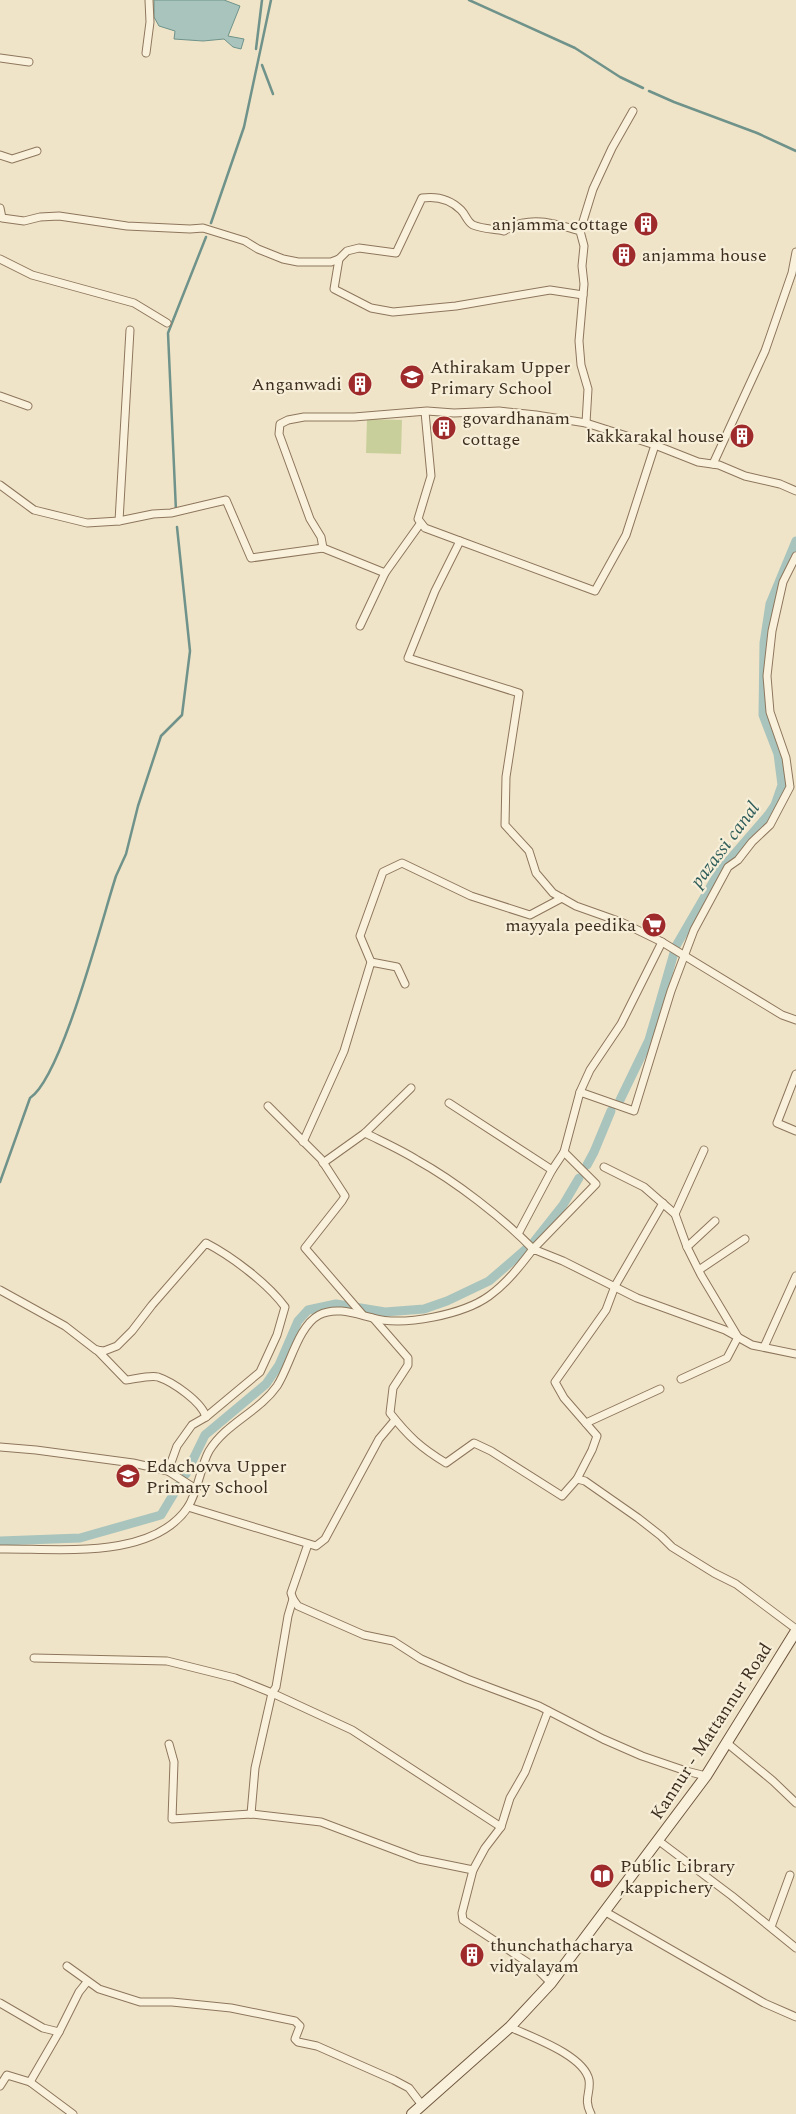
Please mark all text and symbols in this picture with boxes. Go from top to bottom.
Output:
place label: anjamma cottage [492,211,628,238]
building icon: anjamma cottage [633,211,659,237]
building icon: anjamma house [611,242,637,268]
place label: anjamma house [642,242,767,269]
place label: Athirakam Upper Primary School [430,354,571,402]
school or university icon: Athirakam Upper Primary School [399,364,425,390]
place label: Anganwadi [251,371,342,398]
building icon: Anganwadi [347,371,373,397]
place label: govardhanam cottage [462,405,570,453]
building icon: govardhanam cottage [431,415,457,441]
place label: kakkarakal house [586,423,724,450]
building icon: kakkarakal house [729,423,755,449]
water label: pazassi canal [683,796,767,895]
place label: mayyala peedika [505,912,636,939]
supermarket icon: mayyala peedika [641,912,667,938]
place label: Edachovva Upper Primary School [146,1453,287,1501]
school or university icon: Edachovva Upper Primary School [115,1463,141,1489]
street label: Kannur - Mattannur Road [644,1637,779,1825]
place label: Public Library ,kappichery [620,1853,736,1901]
library icon: Public Library ,kappichery [589,1863,615,1889]
place label: thunchathacharya vidyalayam [489,1932,633,1980]
building icon: thunchathacharya vidyalayam [459,1942,485,1968]

